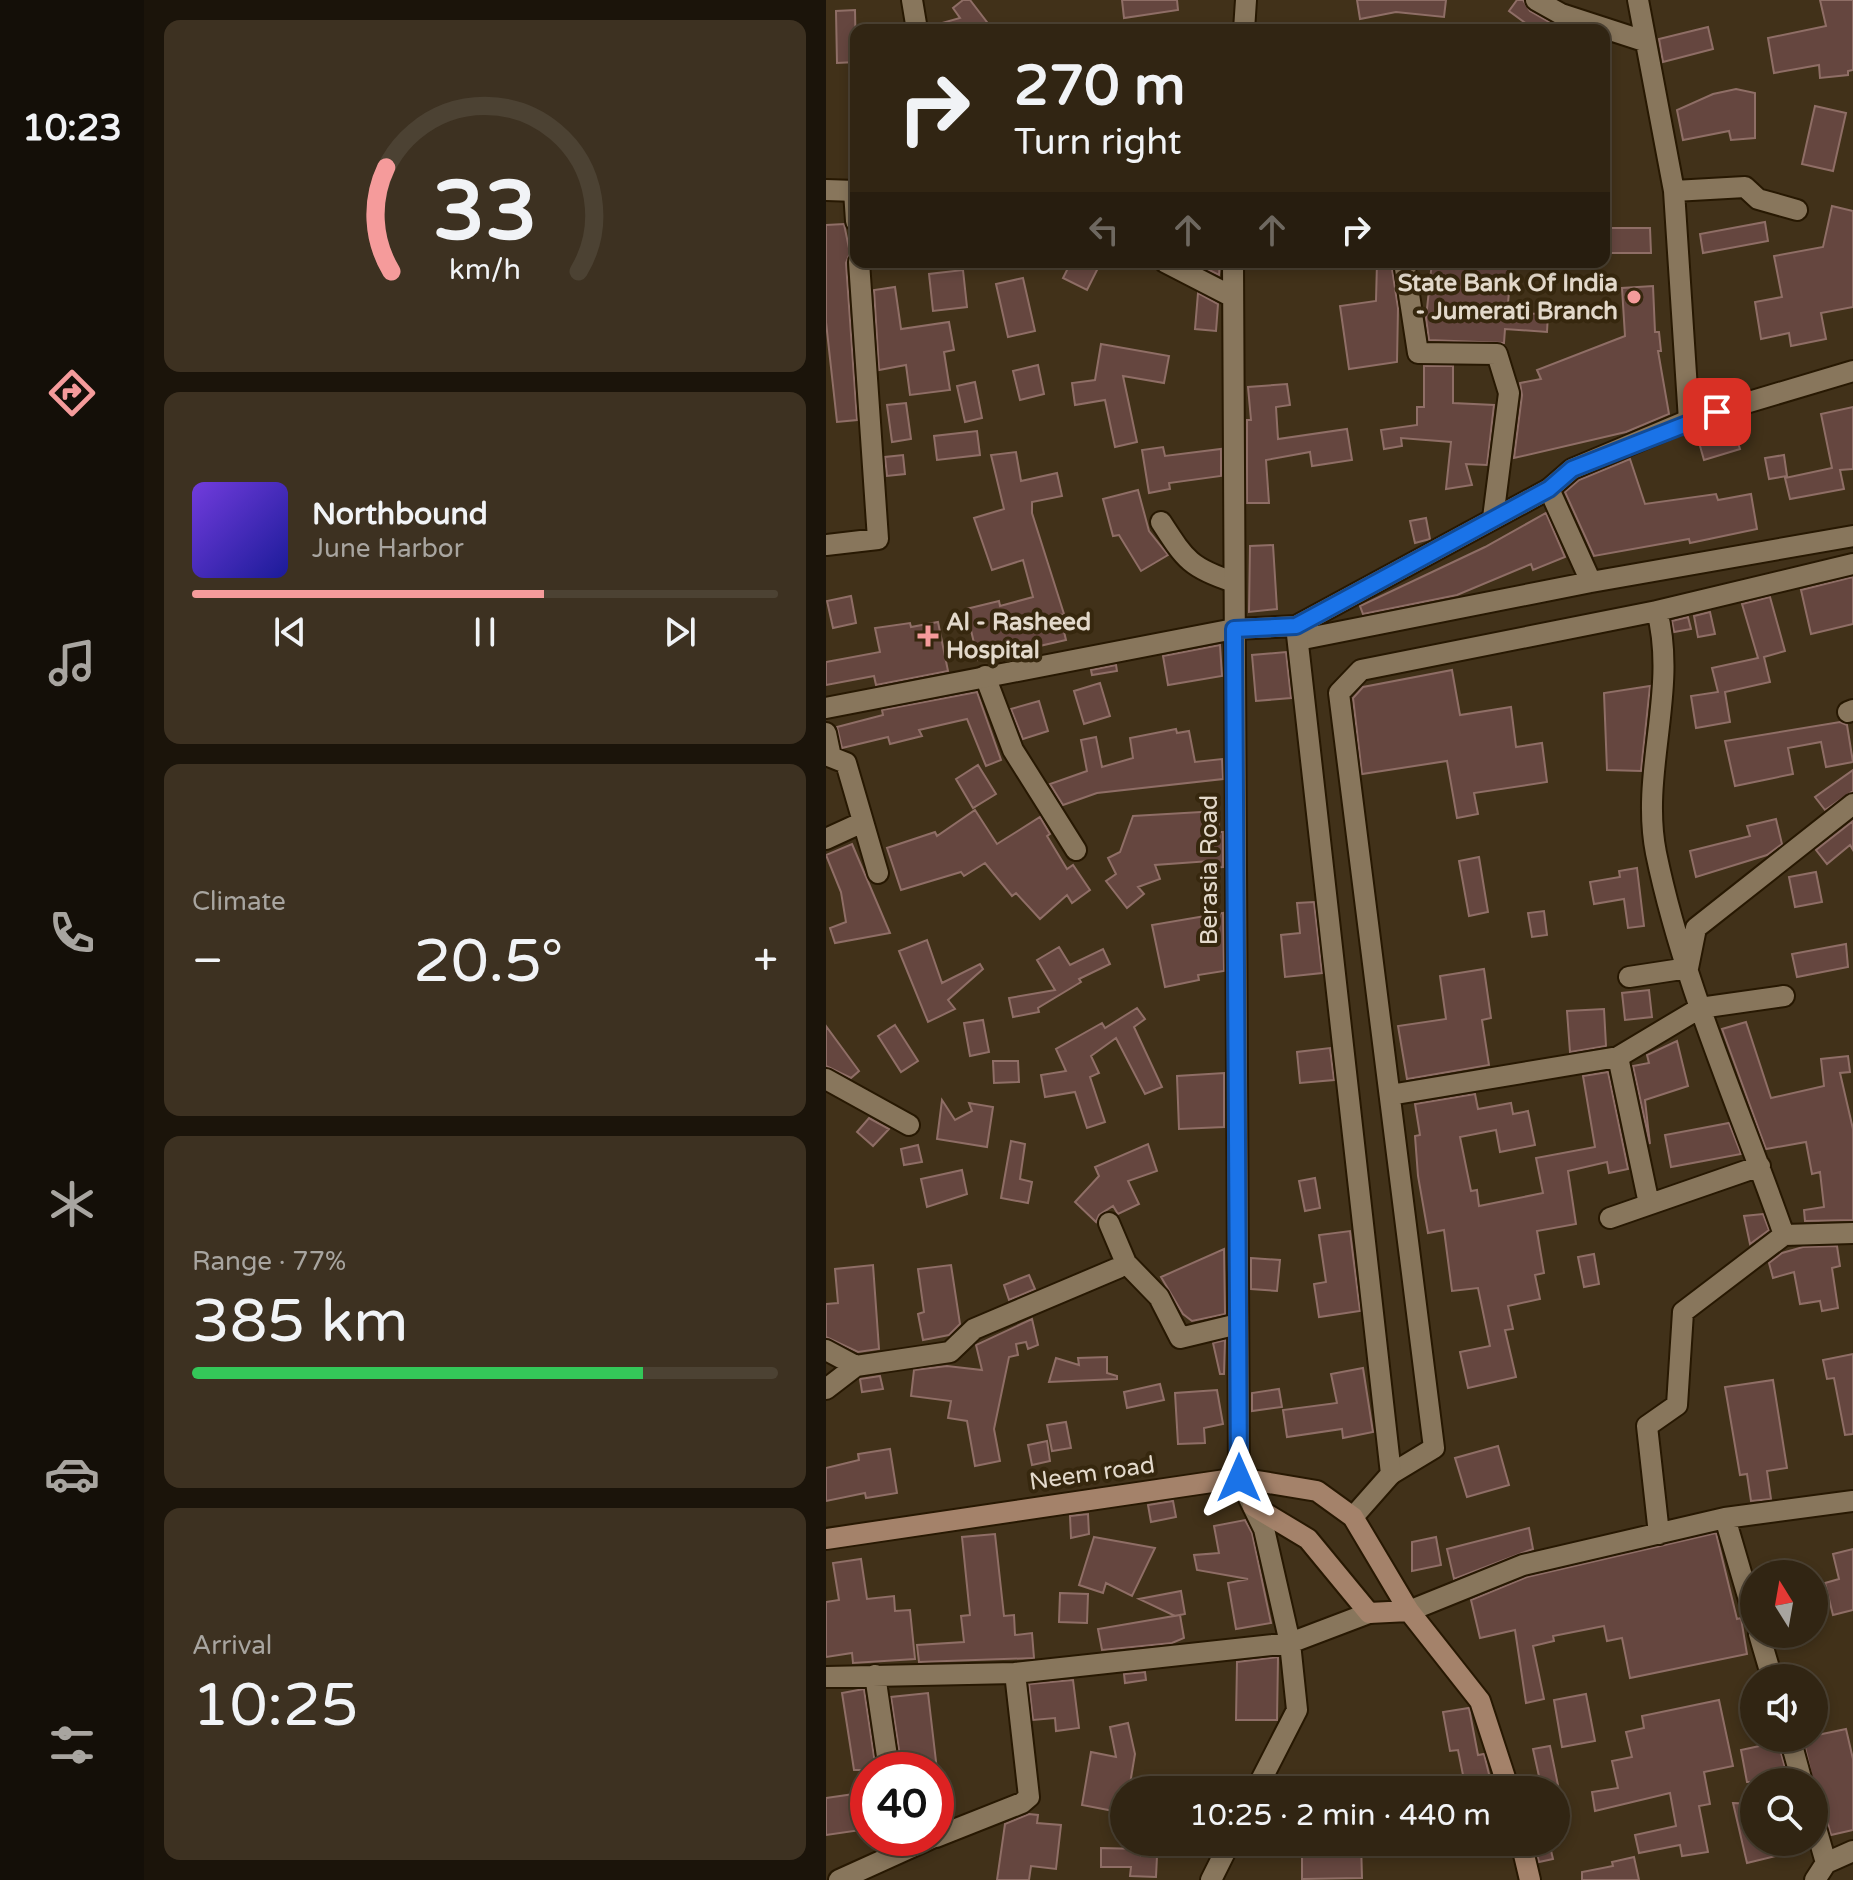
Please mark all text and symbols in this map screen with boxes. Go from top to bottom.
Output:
text: 270 m [1014,53,1185,120]
icon: right [882,56,986,160]
text: 10:23 [22,107,122,150]
text: Turn right [1014,121,1181,164]
text: 33 [433,162,537,262]
icon: left [1082,208,1126,252]
icon: ahead [1166,208,1210,252]
icon: ahead [1250,208,1294,252]
icon: right [1334,208,1378,252]
text: km/h [449,253,521,287]
place label: State Bank Of India - Jumerati Branch [1398,269,1618,326]
marker: State Bank Of India - Jumerati Branch [1625,288,1643,306]
icon: directions [44,365,100,421]
pin [1683,378,1751,446]
icon: arrive [1695,390,1739,434]
text: Northbound [312,496,488,533]
text: June Harbor [312,533,464,564]
place label: Al - Rasheed Hospital [946,608,1091,665]
icon: previous [268,610,312,654]
icon: pause [463,610,507,654]
icon: next [658,610,702,654]
marker: Al - Rasheed Hospital [917,625,939,647]
icon: music [44,635,100,691]
street label: Berasia Road [1195,795,1224,945]
text: Climate [192,886,286,917]
icon: phone [44,905,100,961]
text: 20.5° [413,926,563,998]
text: − [192,935,223,988]
text: + [753,935,778,988]
icon: climate [44,1176,100,1232]
text: Range · 77% [192,1246,346,1277]
text: 385 km [192,1286,408,1358]
position arrow [1197,1436,1281,1520]
icon: car [44,1446,100,1502]
street label: Neem road [1027,1450,1157,1497]
north arrow [1740,1560,1828,1648]
map controls [1740,1560,1828,1856]
text: Arrival [192,1630,272,1661]
button: sound [1740,1664,1828,1752]
text: 10:25 [192,1670,358,1742]
icon: filters [44,1717,100,1773]
speed limit sign: 40 [850,1752,954,1856]
button: search [1740,1768,1828,1856]
text: 10:25 · 2 min · 440 m [1189,1797,1491,1834]

